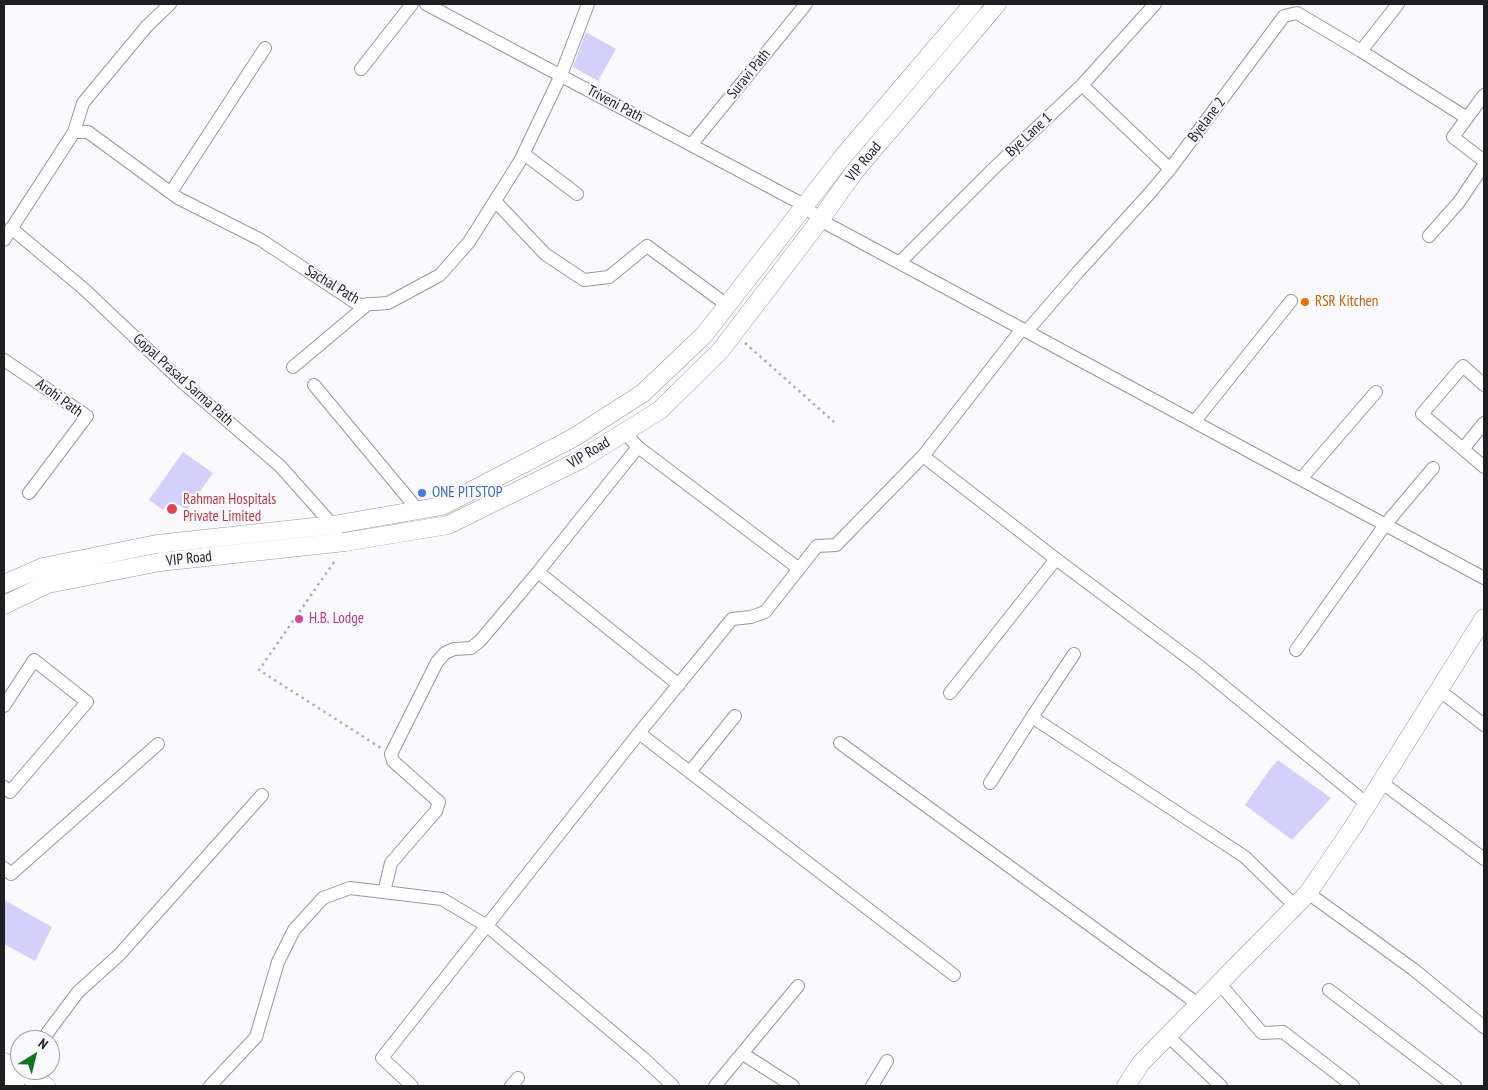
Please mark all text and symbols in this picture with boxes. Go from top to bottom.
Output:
street label: Suravi Path [724,46,774,102]
street label: Triveni Path [584,82,646,126]
street label: Byelane 2 [1184,94,1230,146]
street label: Bye Lane 1 [1002,109,1056,161]
street label: VIP Road [843,138,885,186]
street label: Sachal Path [302,262,362,308]
place label: RSR Kitchen [1315,293,1378,311]
marker: RSR Kitchen [1299,296,1311,308]
street label: Gopal Prasad Sarma Path [129,330,237,430]
street label: Arohi Path [32,375,86,421]
street label: VIP Road [565,433,613,473]
place label: ONE PITSTOP [432,484,502,502]
marker: ONE PITSTOP [416,487,428,499]
place label: Rahman Hospitals Private Limited [183,491,276,526]
marker: Rahman Hospitals Private Limited [165,502,179,516]
street label: VIP Road [165,548,213,570]
place label: H.B. Lodge [309,610,364,628]
marker: H.B. Lodge [293,613,305,625]
north arrow [10,1030,60,1080]
text: N [35,1034,52,1053]

